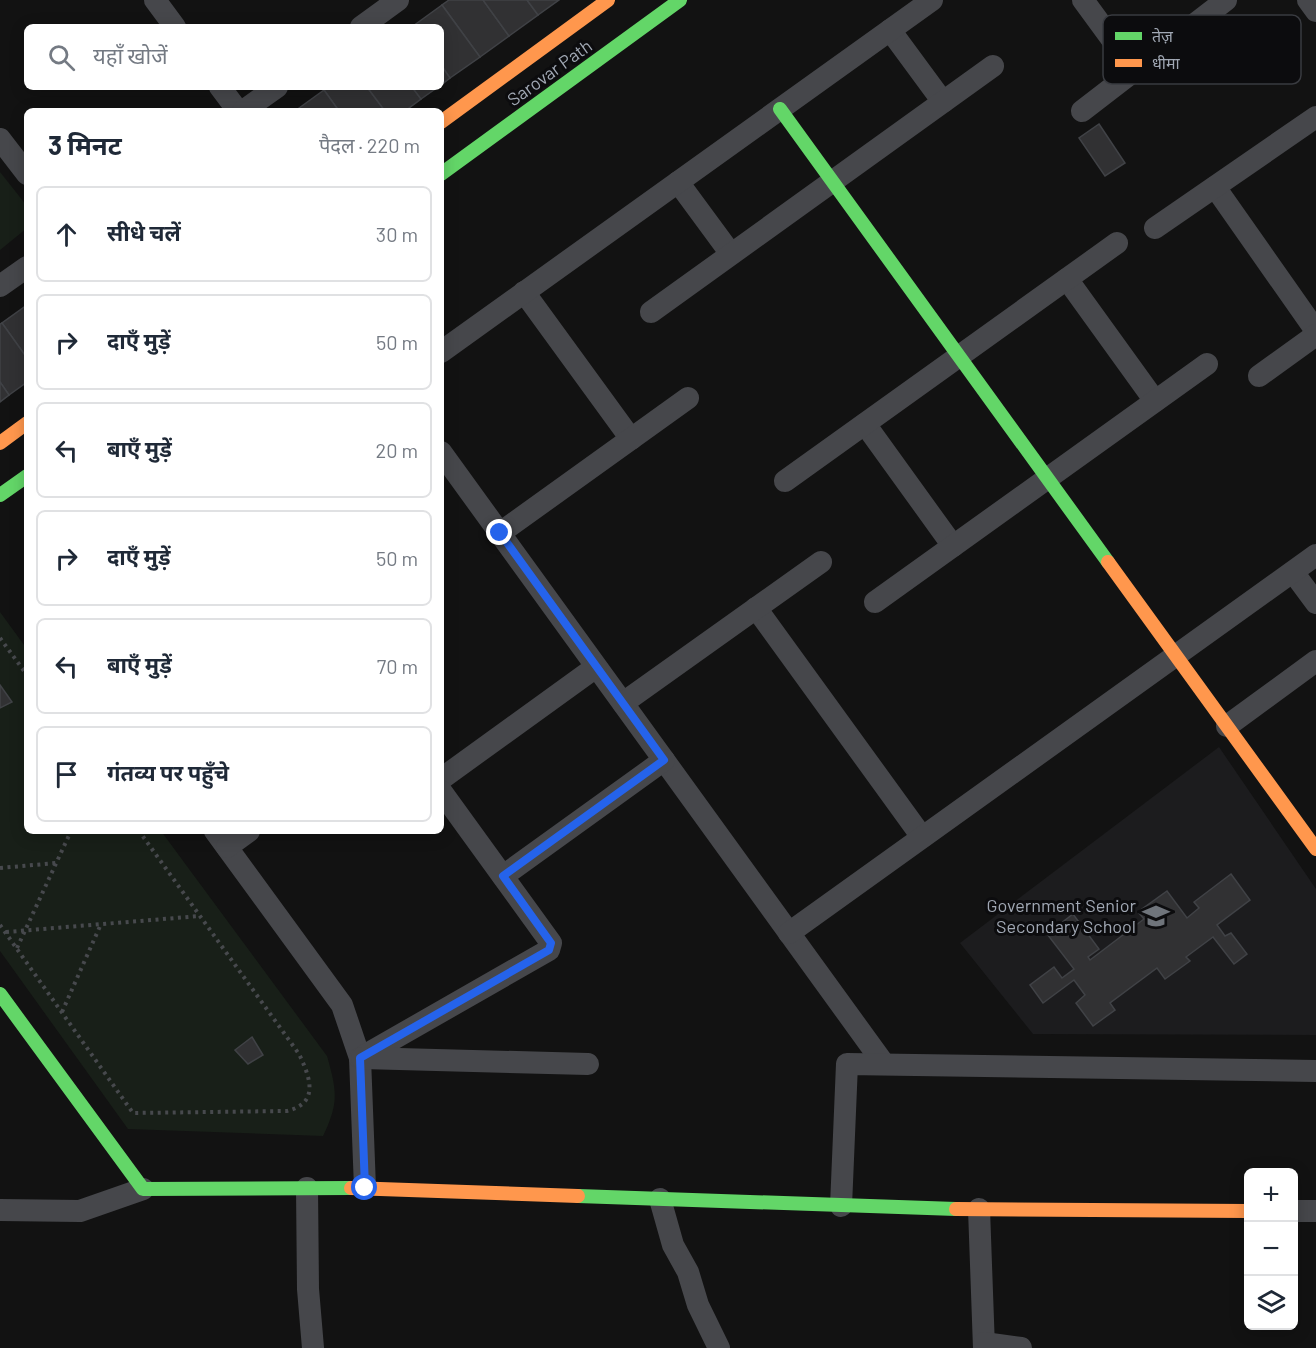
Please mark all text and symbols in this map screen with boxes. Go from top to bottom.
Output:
legend [1103,15,1301,84]
search box [24,24,444,90]
text: तेज़ [1152,26,1174,45]
street label: Sarovar Path [503,34,596,110]
icon: search [45,41,78,74]
text: यहाँ खोजें [93,42,168,68]
text: धीमा [1152,53,1181,72]
text: 3 मिनट [48,129,122,160]
text: पैदल · 220 m [319,133,420,157]
icon: ahead [50,218,83,251]
text: सीधे चलें [107,219,181,245]
text: 30 m [376,222,418,246]
icon: right [50,326,83,359]
text: दाएँ मुड़ें [107,327,170,353]
text: 50 m [376,330,418,354]
icon: left [50,434,83,467]
text: बाएँ मुड़ें [107,435,172,461]
text: 20 m [375,438,418,462]
route end [486,519,512,545]
icon: right [50,542,83,575]
text: दाएँ मुड़ें [107,543,170,569]
text: 50 m [376,546,418,570]
icon: left [50,650,83,683]
text: बाएँ मुड़ें [107,651,172,677]
text: 70 m [377,654,418,678]
icon: arrive [50,758,83,791]
text: गंतव्य पर पहुँचे [107,759,229,785]
place label: Government Senior Secondary School [986,894,1136,937]
school or university icon: Government Senior Secondary School [1141,901,1171,931]
map controls [1244,1168,1298,1330]
button: + [1244,1168,1298,1222]
route start [351,1174,377,1200]
button: − [1244,1222,1298,1276]
button: layers [1244,1276,1298,1330]

